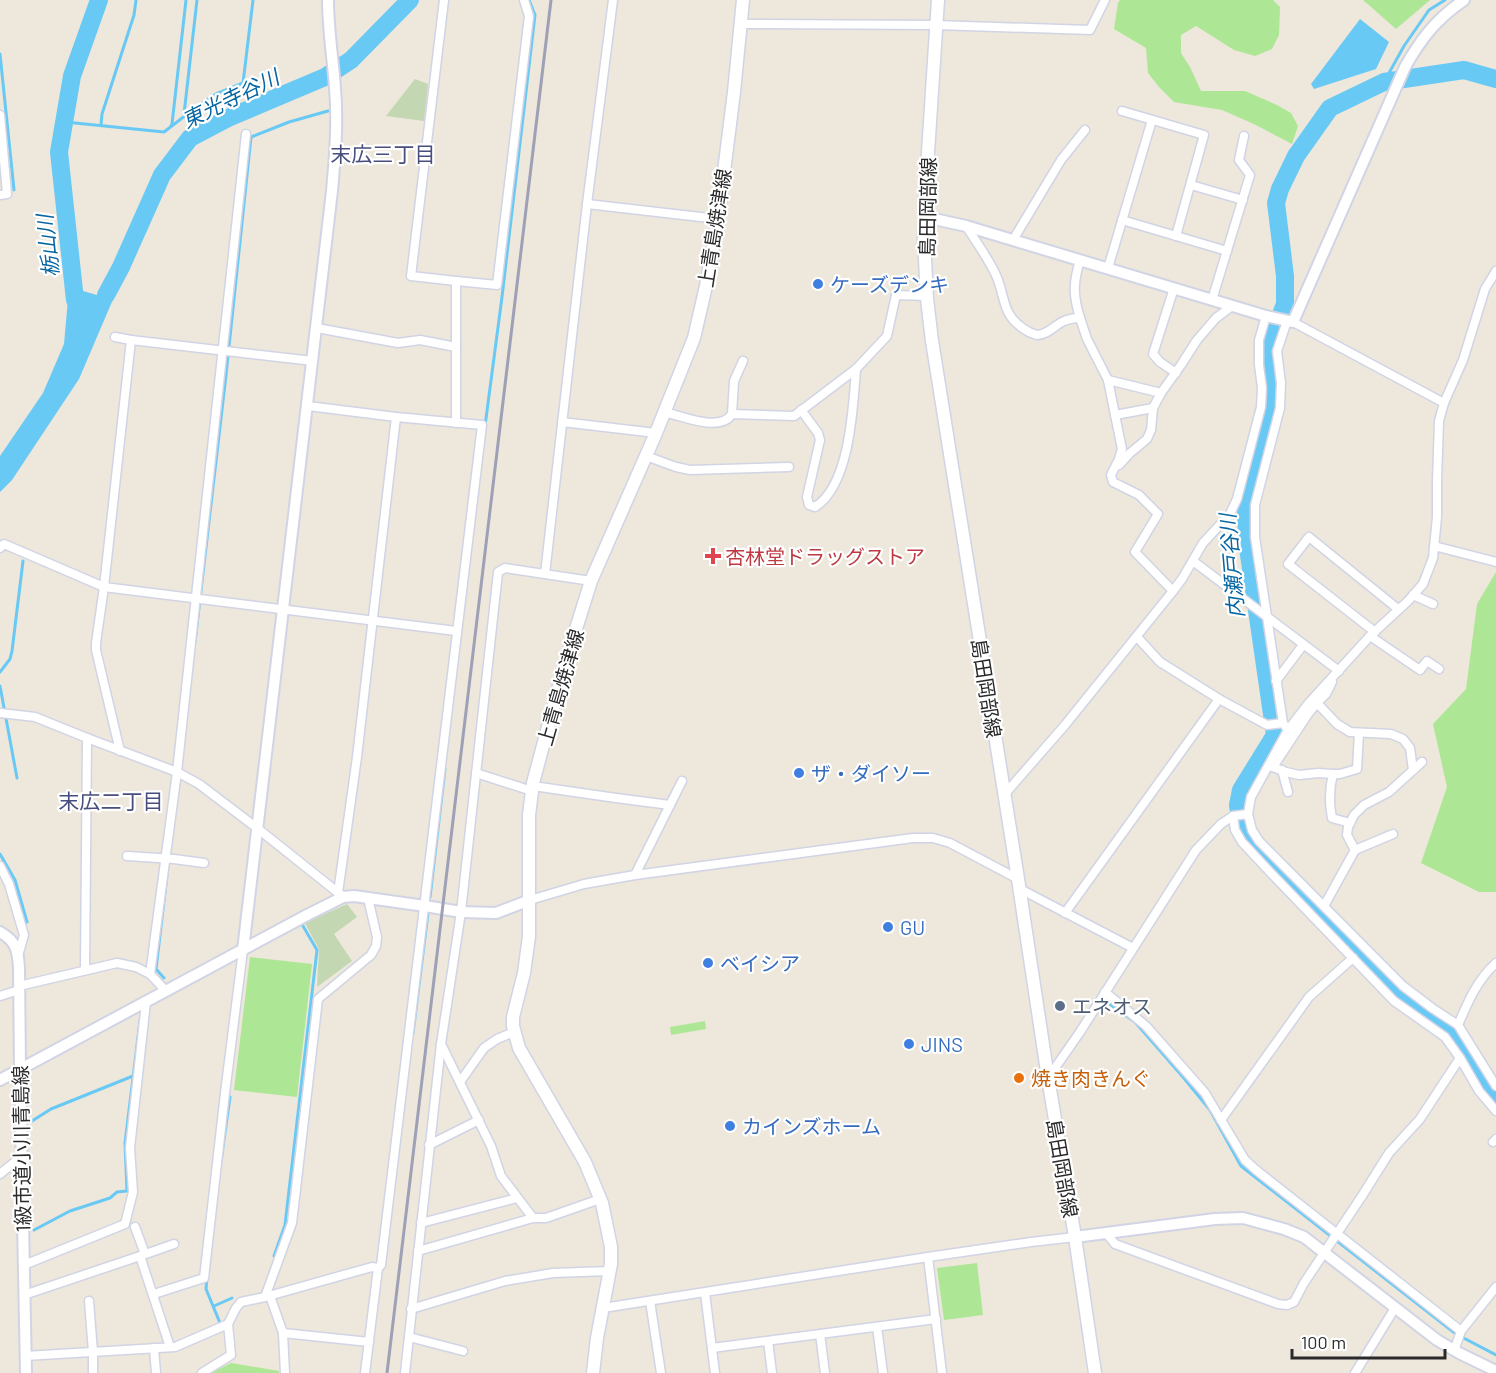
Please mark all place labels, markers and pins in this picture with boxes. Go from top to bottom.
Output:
place label: ケーズデンキ [830,272,949,296]
marker: ケーズデンキ [811,277,825,291]
place label: 杏林堂ドラッグストア [725,544,925,568]
marker: 杏林堂ドラッグストア [706,549,720,563]
place label: ザ・ダイソー [811,761,931,785]
marker: ザ・ダイソー [792,766,806,780]
place label: GU [900,915,925,939]
marker: GU [881,920,895,934]
place label: ベイシア [720,951,800,975]
marker: ベイシア [701,956,715,970]
place label: エネオス [1072,994,1152,1018]
marker: エネオス [1053,999,1067,1013]
place label: JINS [921,1032,963,1056]
marker: JINS [902,1037,916,1051]
place label: 焼き肉きんぐ [1031,1066,1151,1090]
marker: 焼き肉きんぐ [1012,1071,1026,1085]
place label: カインズホーム [742,1114,881,1138]
marker: カインズホーム [723,1119,737,1133]

